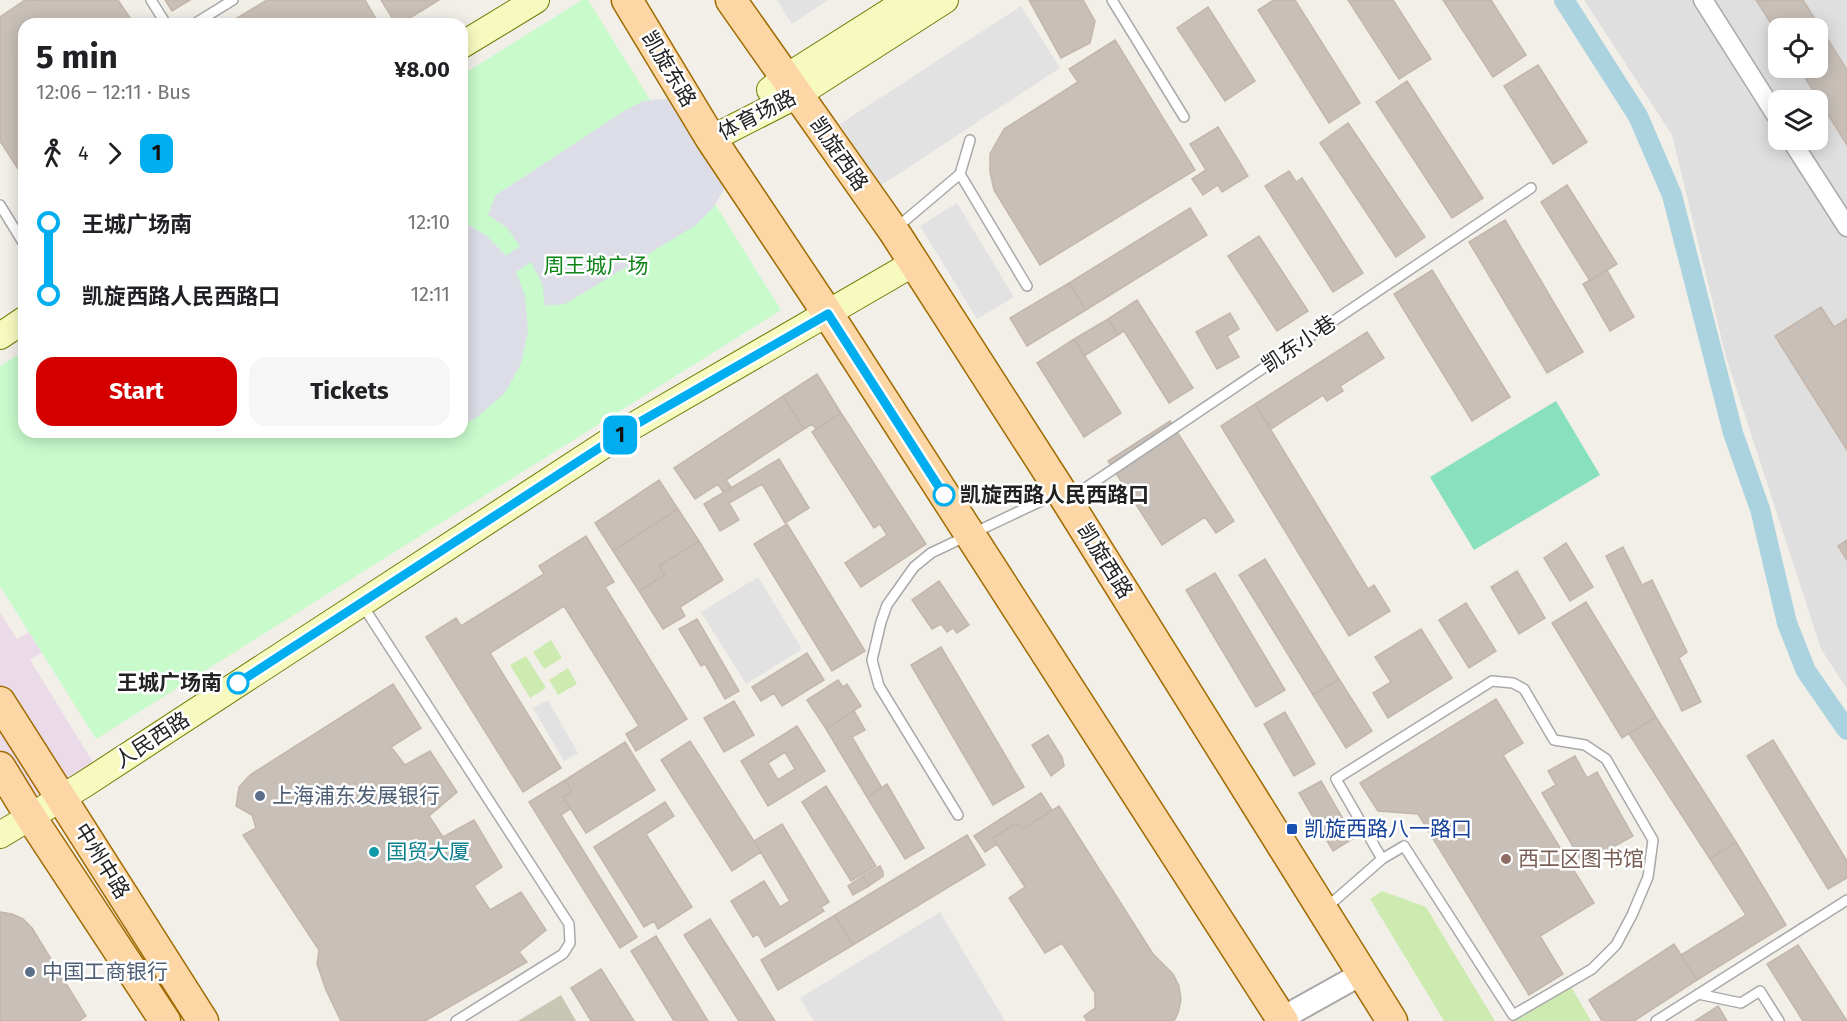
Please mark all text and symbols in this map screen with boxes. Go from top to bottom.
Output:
map controls [1768,18,1828,150]
button: locate [1768,18,1828,78]
street label: 凯旋东路 [636,26,702,112]
text: 5 min [36,37,118,77]
text: ¥8.00 [394,56,450,83]
text: 12:06 – 12:11 · Bus [36,80,190,104]
street label: 体育场路 [714,84,800,146]
button: layers [1768,90,1828,150]
street label: 凯旋西路 [804,112,874,196]
icon: walk [36,137,69,170]
icon: forward [98,137,131,170]
text: 1 [152,140,161,166]
text: 4 [78,141,89,165]
text: 12:10 [408,210,450,234]
text: 王城广场南 [82,211,192,238]
park label: 周王城广场 [544,253,649,279]
text: 12:11 [410,282,450,306]
text: 凯旋西路人民西路口 [82,283,280,310]
street label: 凯东小巷 [1257,310,1341,378]
button: Start [36,357,237,426]
button: Tickets [249,357,450,426]
line badge: 1 [600,416,640,454]
text: 1 [615,422,625,448]
place label: 凯旋西路人民西路口 [960,482,1149,508]
marker: 凯旋西路人民西路口 [933,484,955,506]
street label: 凯旋西路 [1072,518,1138,604]
place label: 王城广场南 [117,670,222,696]
marker: 王城广场南 [227,672,249,694]
street label: 人民西路 [110,706,194,774]
place label: 上海浦东发展银行 [272,783,440,809]
marker: 上海浦东发展银行 [253,789,267,803]
place label: 凯旋西路八一路口 [1304,816,1472,842]
street label: 中州中路 [69,818,135,904]
marker: 凯旋西路八一路口 [1285,822,1299,836]
place label: 国贸大厦 [386,839,470,865]
marker: 国贸大厦 [367,845,381,859]
place label: 西工区图书馆 [1518,846,1644,872]
marker: 西工区图书馆 [1499,852,1513,866]
place label: 中国工商银行 [42,959,168,985]
marker: 中国工商银行 [23,965,37,979]

